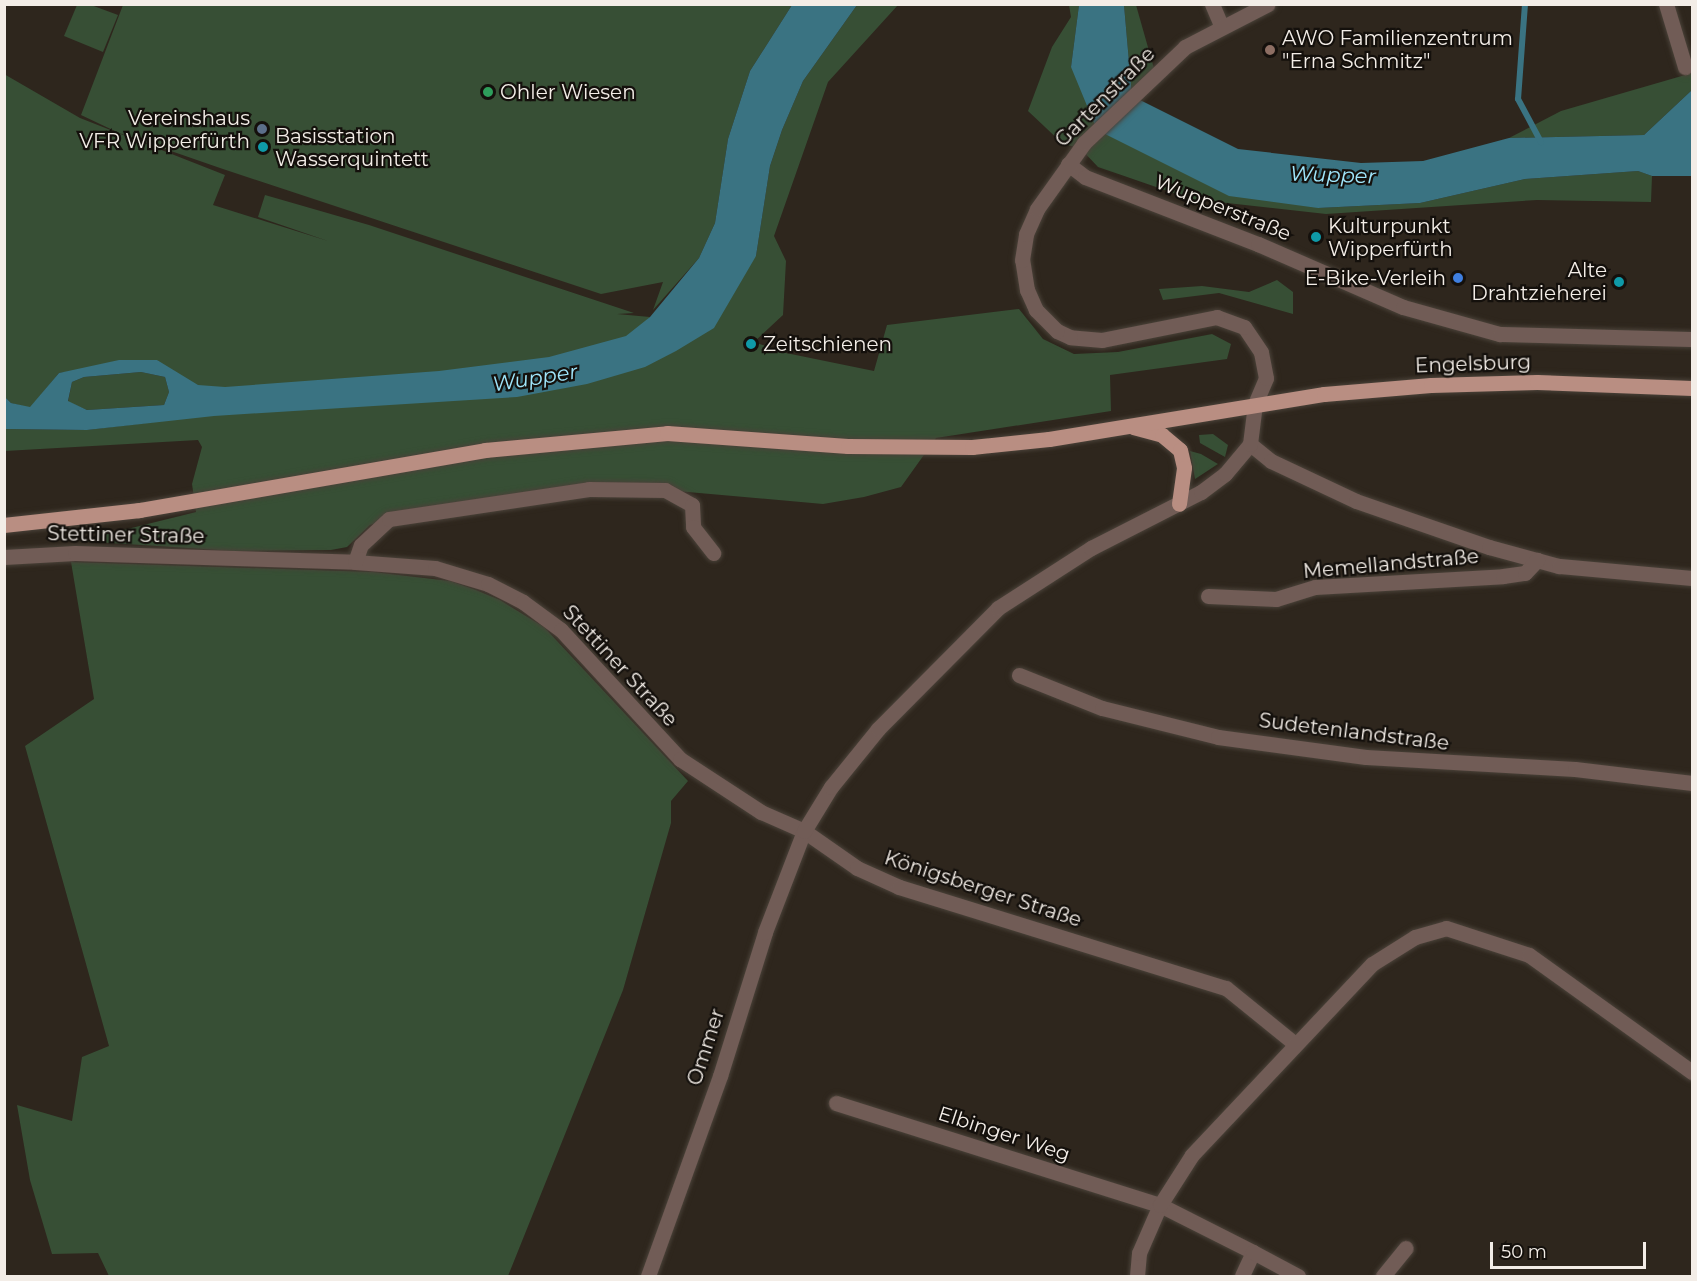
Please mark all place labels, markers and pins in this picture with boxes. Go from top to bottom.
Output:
place label: AWO Familienzentrum "Erna Schmitz" [1282,27,1513,74]
marker: AWO Familienzentrum "Erna Schmitz" [1263,43,1277,57]
place label: Ohler Wiesen [500,80,636,104]
marker: Ohler Wiesen [481,85,495,99]
place label: Vereinshaus VFR Wipperfürth [79,106,250,153]
marker: Vereinshaus VFR Wipperfürth [255,122,269,136]
place label: Basisstation Wasserquintett [275,124,429,171]
marker: Basisstation Wasserquintett [256,140,270,154]
place label: Kulturpunkt Wipperfürth [1328,214,1453,261]
marker: Kulturpunkt Wipperfürth [1309,230,1323,244]
place label: Alte Drahtzieherei [1471,258,1607,305]
place label: E-Bike-Verleih [1305,266,1446,290]
marker: E-Bike-Verleih [1451,271,1465,285]
marker: Alte Drahtzieherei [1612,275,1626,289]
place label: Zeitschienen [763,332,892,356]
marker: Zeitschienen [744,337,758,351]

